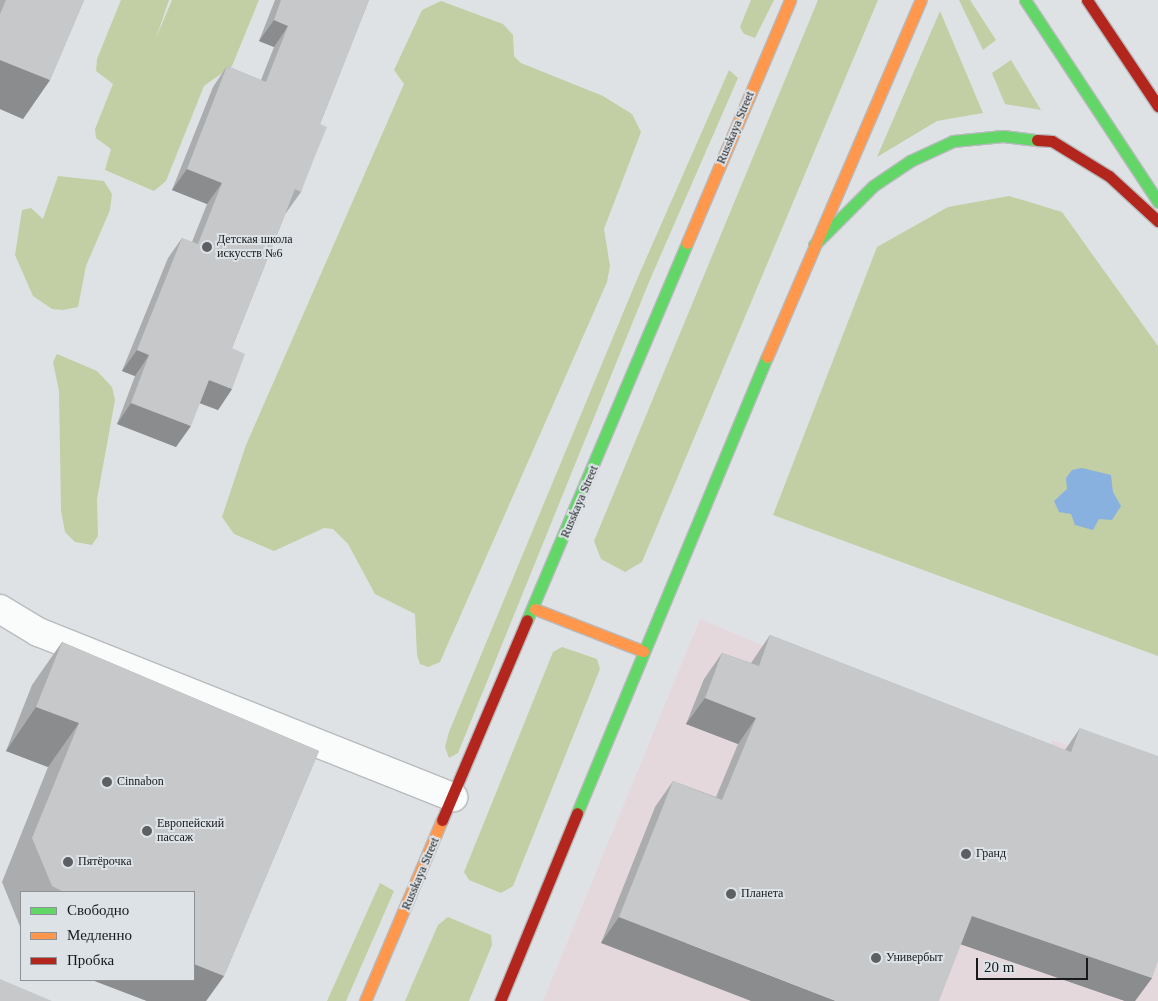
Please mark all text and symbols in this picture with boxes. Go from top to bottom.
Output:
street label: Russkaya Street [714,90,758,166]
place label: Детская школа искусств №6 [217,233,292,261]
marker: Детская школа искусств №6 [201,241,213,253]
street label: Russkaya Street [558,464,602,540]
place label: Cinnabon [117,775,164,789]
marker: Cinnabon [101,776,113,788]
place label: Европейский пассаж [157,817,224,845]
marker: Европейский пассаж [141,825,153,837]
street label: Russkaya Street [399,836,443,912]
place label: Гранд [976,847,1006,861]
marker: Гранд [960,848,972,860]
place label: Пятёрочка [78,855,131,869]
marker: Пятёрочка [62,856,74,868]
place label: Планета [741,887,783,901]
marker: Планета [725,888,737,900]
legend [20,891,195,981]
text: Свободно [67,902,129,918]
text: Медленно [67,927,132,943]
scale bar [978,948,1090,980]
place label: Универбыт [886,951,943,965]
text: Пробка [67,952,114,968]
marker: Универбыт [870,952,882,964]
text: 20 m [984,959,1014,975]

